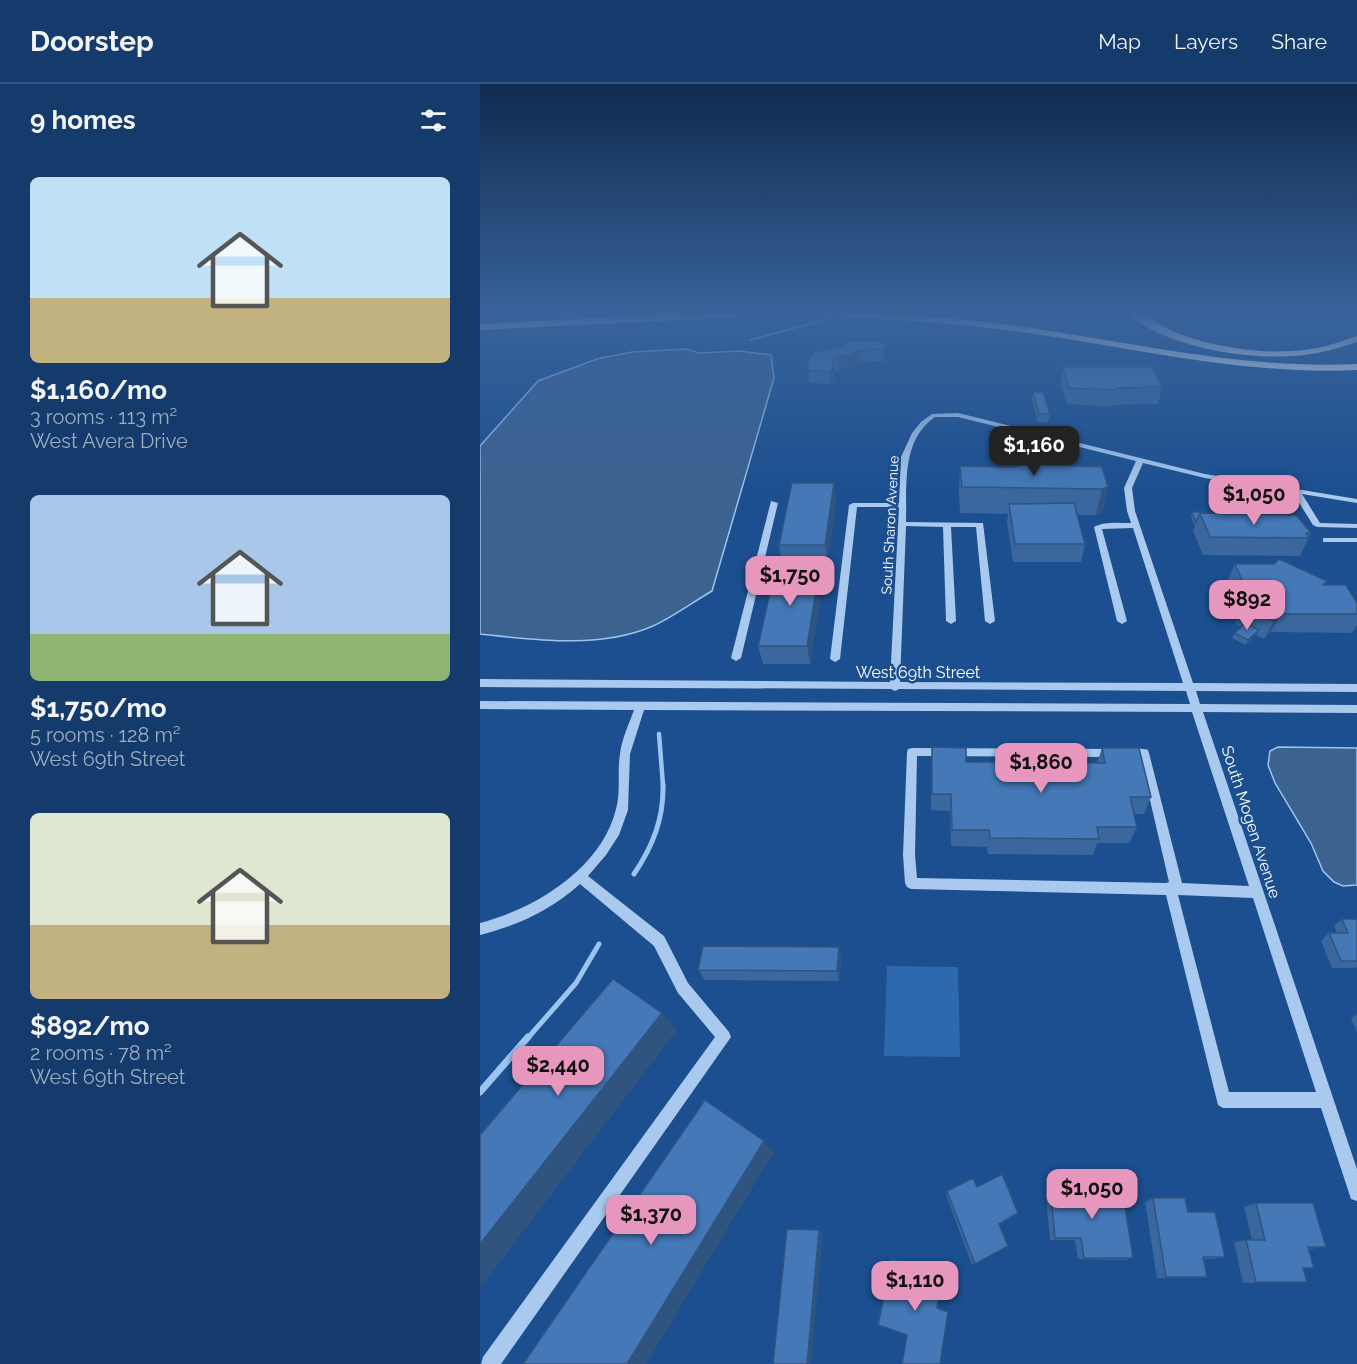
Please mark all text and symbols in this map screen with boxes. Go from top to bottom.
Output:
text: Doorstep [30,25,154,58]
text: Map [1098,29,1141,54]
text: Layers [1174,29,1238,54]
text: Share [1271,29,1327,54]
icon: filters [417,104,450,137]
text: 9 homes [30,105,136,135]
icon: home [186,216,294,324]
text: $1,160/mo [30,375,167,405]
text: 3 rooms · 113 m² [30,405,177,429]
pin: $1,160 [985,426,1083,477]
text: West Avera Drive [30,429,188,453]
text: $1,160 [1003,433,1065,457]
street label: South Sharon Avenue [878,455,902,595]
pin: $1,050 [1205,475,1303,526]
text: $1,050 [1223,482,1285,506]
icon: home [186,534,294,642]
pin: $1,750 [741,556,839,607]
text: $1,750 [759,563,821,587]
pin: $892 [1211,580,1283,631]
text: $892 [1223,587,1271,611]
street label: West 69th Street [856,663,981,682]
text: $1,750/mo [30,693,166,723]
text: 5 rooms · 128 m² [30,723,181,747]
pin: $1,860 [992,743,1090,794]
street label: South Mogen Avenue [1217,743,1285,901]
text: West 69th Street [30,747,185,771]
text: $1,860 [1009,750,1073,774]
icon: home [186,852,294,960]
text: $892/mo [30,1011,149,1041]
text: 2 rooms · 78 m² [30,1041,172,1065]
pin: $2,440 [509,1046,607,1097]
text: $2,440 [526,1053,590,1077]
text: West 69th Street [30,1065,185,1089]
pin: $1,050 [1043,1169,1141,1220]
text: $1,050 [1061,1176,1123,1200]
pin: $1,370 [602,1195,700,1246]
text: $1,370 [620,1202,682,1226]
pin: $1,110 [866,1261,964,1312]
text: $1,110 [885,1268,945,1292]

